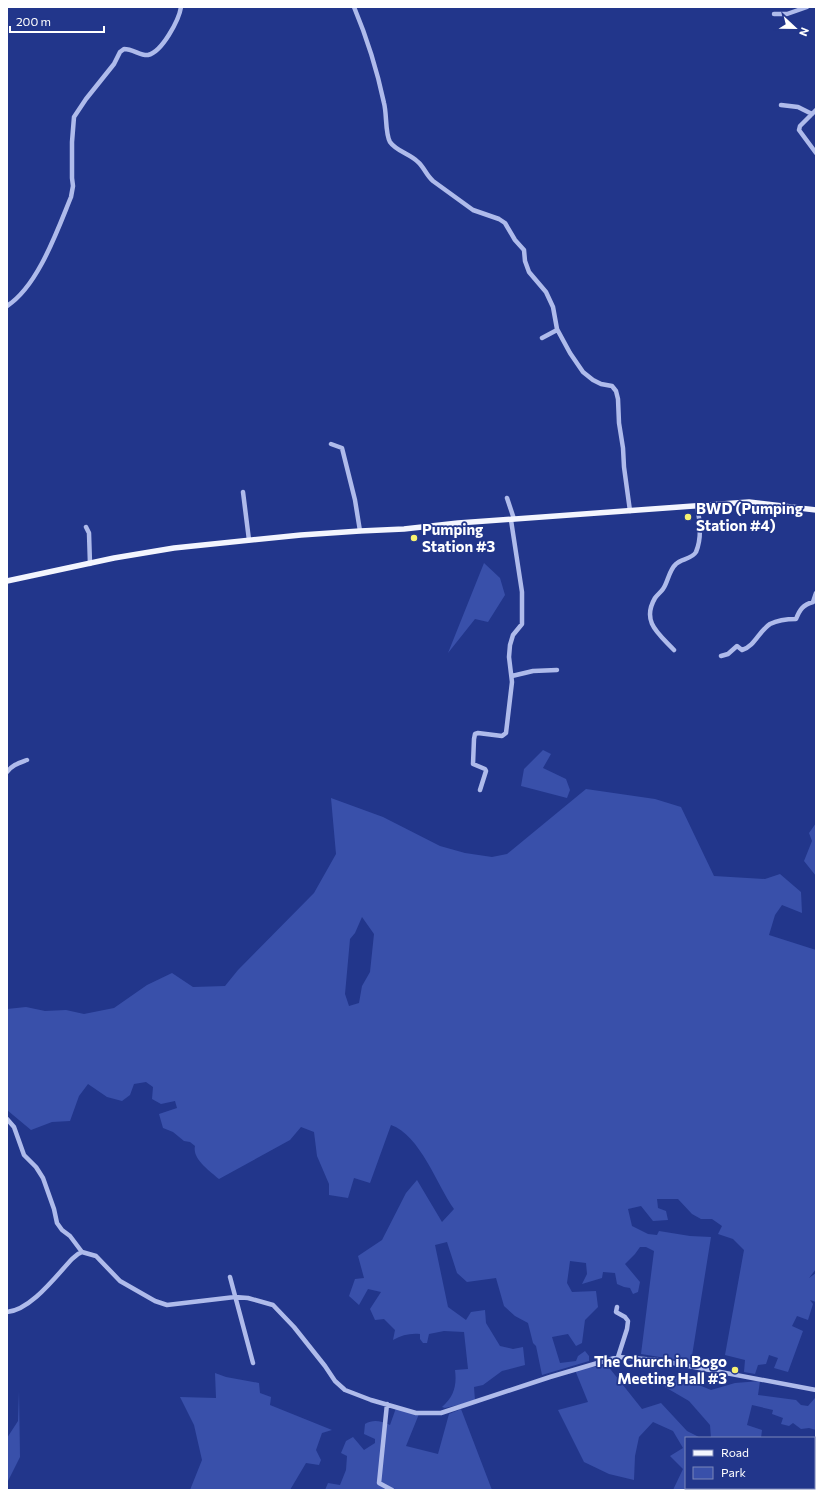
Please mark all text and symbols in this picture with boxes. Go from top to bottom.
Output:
scale bar [10,8,104,34]
north arrow [775,8,815,48]
text: 200 m [16,14,51,28]
text: N [797,26,812,38]
place label: BWD (Pumping Station #4) [696,499,803,534]
marker: BWD (Pumping Station #4) [683,512,693,522]
place label: Pumping Station #3 [422,520,496,555]
marker: Pumping Station #3 [409,533,419,543]
place label: The Church in Bogo Meeting Hall #3 [594,1352,727,1387]
marker: The Church in Bogo Meeting Hall #3 [730,1365,740,1375]
legend [685,1437,815,1489]
text: Road [721,1445,749,1459]
text: Park [721,1465,747,1479]

